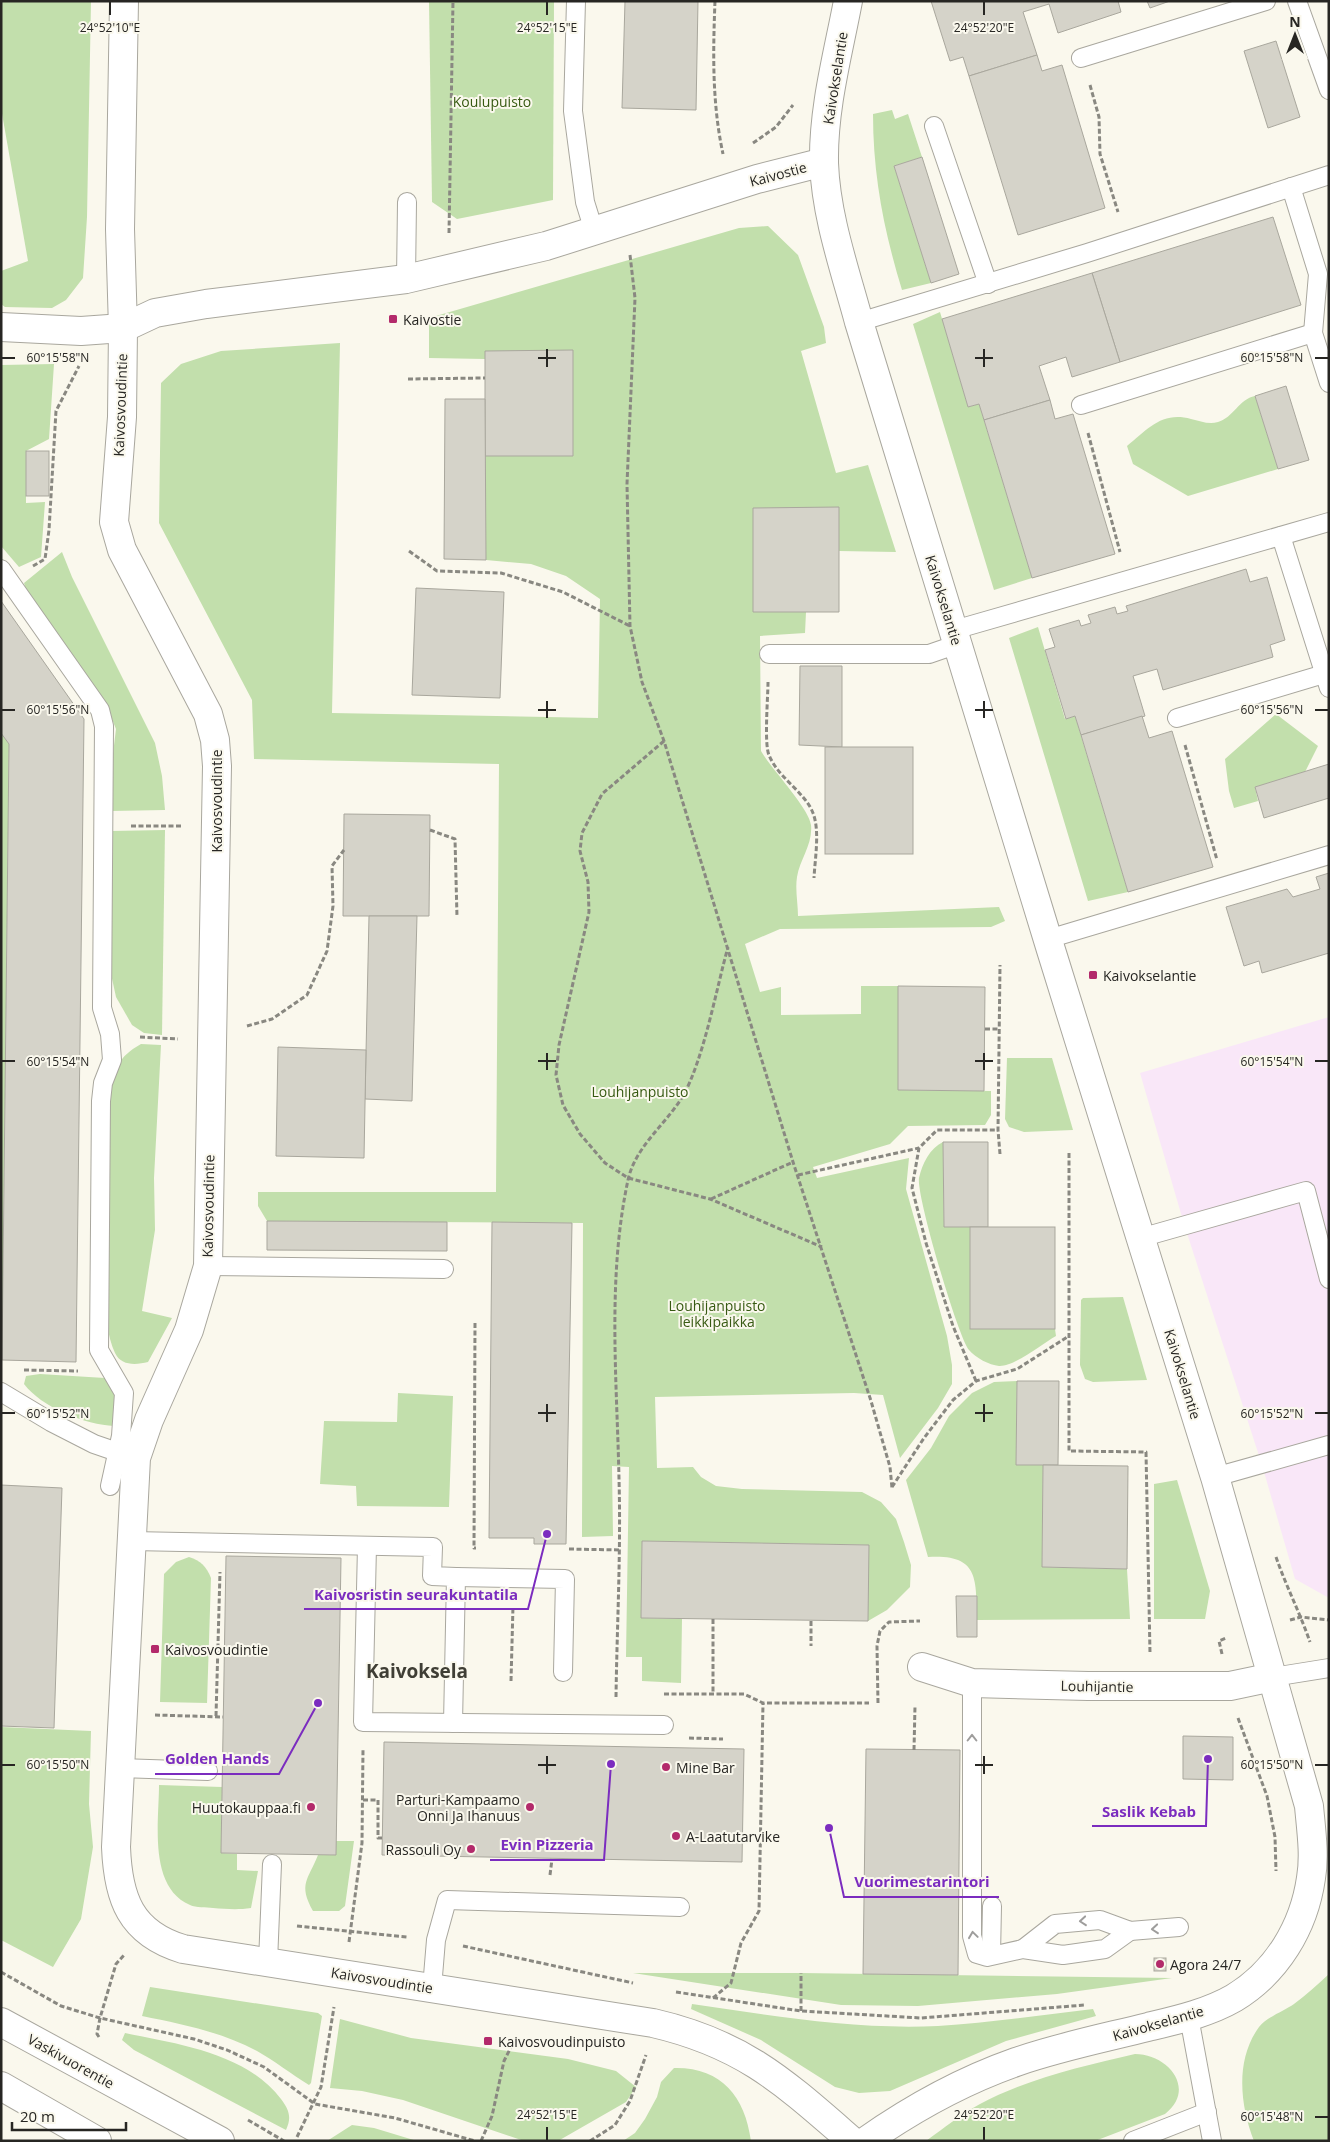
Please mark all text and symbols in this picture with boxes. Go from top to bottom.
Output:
north arrow [1270,10,1320,60]
text: N [1289,12,1301,31]
text: 24°52'10"E [80,19,140,36]
text: 24°52'15"E [517,19,577,36]
text: 24°52'20"E [954,19,1014,36]
street label: Kaivokselantie [818,30,852,126]
park label: Koulupuisto [453,92,531,111]
street label: Kaivostie [747,157,809,191]
place label: Kaivostie [403,310,461,329]
marker: Kaivostie [387,313,399,325]
text: 60°15'58"N [27,349,89,366]
text: 60°15'58"N [1241,349,1303,366]
street label: Kaivosvoudintie [109,353,131,457]
street label: Kaivokselantie [921,553,967,648]
text: 60°15'56"N [27,701,89,718]
text: 60°15'56"N [1241,701,1303,718]
street label: Kaivosvoudintie [207,749,226,853]
place label: Kaivokselantie [1103,966,1197,985]
marker: Kaivokselantie [1087,969,1099,981]
text: 60°15'54"N [27,1053,89,1070]
text: 60°15'54"N [1241,1053,1303,1070]
park label: Louhijanpuisto [591,1082,689,1101]
street label: Kaivosvoudintie [198,1154,218,1258]
park label: Louhijanpuisto leikkipaikka [668,1296,766,1331]
street label: Kaivokselantie [1160,1327,1206,1422]
text: 60°15'52"N [27,1405,89,1422]
text: 60°15'52"N [1241,1405,1303,1422]
callout: Kaivosristin seurakuntatila [304,1579,528,1609]
text: Kaivosristin seurakuntatila [314,1584,518,1604]
place label: Kaivosvoudintie [165,1640,268,1659]
marker: Kaivosvoudintie [149,1643,161,1655]
district label: Kaivoksela [366,1658,468,1684]
street label: Louhijantie [1060,1676,1134,1696]
one-way arrow [967,1733,977,1741]
callout: Golden Hands [155,1744,279,1774]
text: Golden Hands [165,1748,269,1768]
text: 60°15'50"N [27,1756,89,1773]
text: 60°15'50"N [1241,1756,1303,1773]
place label: Mine Bar [676,1758,735,1777]
marker: Mine Bar [660,1761,672,1773]
place label: Parturi-Kampaamo Onni Ja Ihanuus [396,1790,520,1825]
callout: Saslik Kebab [1092,1796,1206,1826]
place label: Huutokauppaa.fi [192,1798,301,1817]
marker: Huutokauppaa.fi [305,1801,317,1813]
marker: Parturi-Kampaamo Onni Ja Ihanuus [524,1801,536,1813]
text: Saslik Kebab [1102,1801,1196,1821]
place label: A-Laatutarvike [686,1827,780,1846]
callout: Evin Pizzeria [490,1830,604,1860]
marker: A-Laatutarvike [670,1830,682,1842]
text: Evin Pizzeria [500,1834,594,1854]
place label: Rassouli Oy [386,1840,462,1859]
marker: Rassouli Oy [465,1843,477,1855]
callout: Vuorimestarintori [844,1867,999,1897]
text: Vuorimestarintori [854,1871,990,1891]
one-way arrow [1079,1916,1087,1927]
one-way arrow [1150,1923,1158,1934]
one-way arrow [968,1931,979,1939]
place label: Agora 24/7 [1170,1955,1241,1974]
marker: Agora 24/7 [1154,1958,1166,1970]
street label: Kaivosvoudintie [330,1963,435,1997]
street label: Kaivokselantie [1110,2001,1206,2045]
street label: Vaskivuorentie [24,2029,118,2093]
place label: Kaivosvoudinpuisto [498,2032,625,2051]
marker: Kaivosvoudinpuisto [482,2035,494,2047]
scale bar [12,2100,126,2132]
text: 20 m [20,2106,55,2126]
text: 24°52'15"E [517,2106,577,2123]
text: 24°52'20"E [954,2106,1014,2123]
text: 60°15'48"N [1241,2108,1303,2125]

